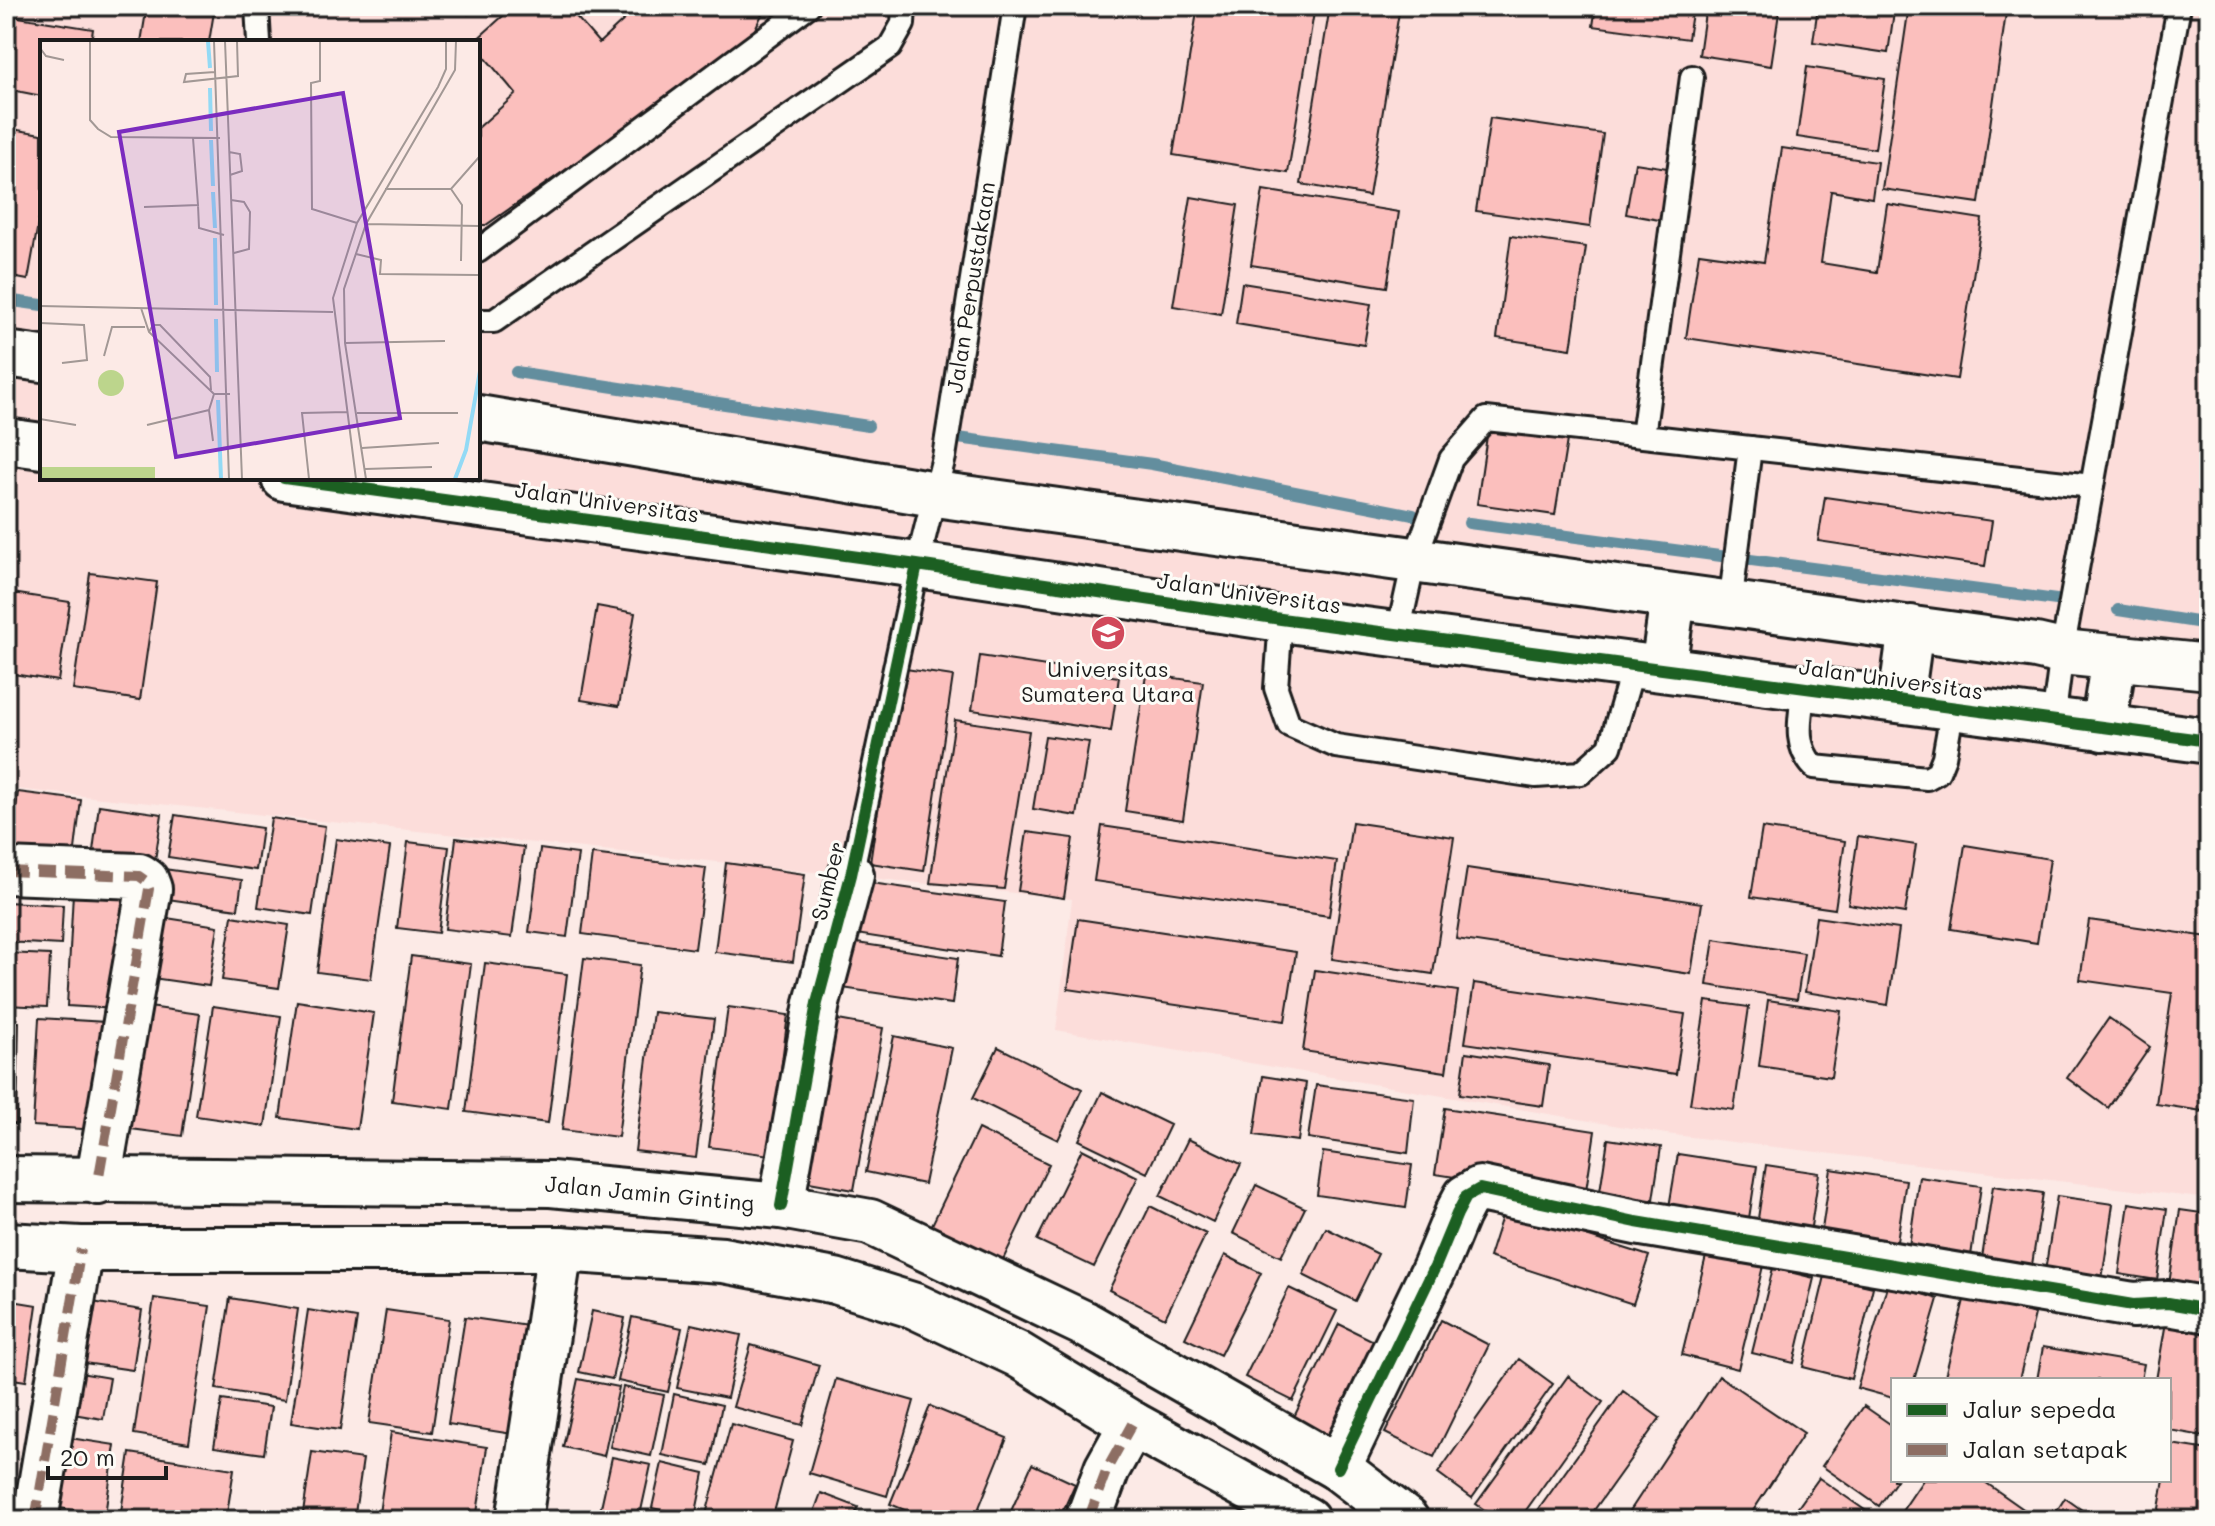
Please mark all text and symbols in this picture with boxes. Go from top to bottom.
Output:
inset map [40,40,480,480]
street label: Jalan Perpustakaan [939,180,1001,395]
street label: Jalan Universitas [513,474,701,529]
street label: Jalan Universitas [1155,565,1343,620]
school or university icon: Universitas Sumatera Utara [1089,614,1127,652]
street label: Jalan Universitas [1797,651,1985,706]
place label: Universitas Sumatera Utara [1021,654,1195,708]
street label: Sumber [804,838,851,924]
street label: Jalan Jamin Ginting [545,1169,756,1217]
legend [1891,1378,2171,1482]
text: Jalur sepeda [1963,1393,2116,1424]
scale bar [48,1430,166,1480]
text: Jalan setapak [1963,1433,2128,1464]
text: 20 m [60,1441,115,1472]

